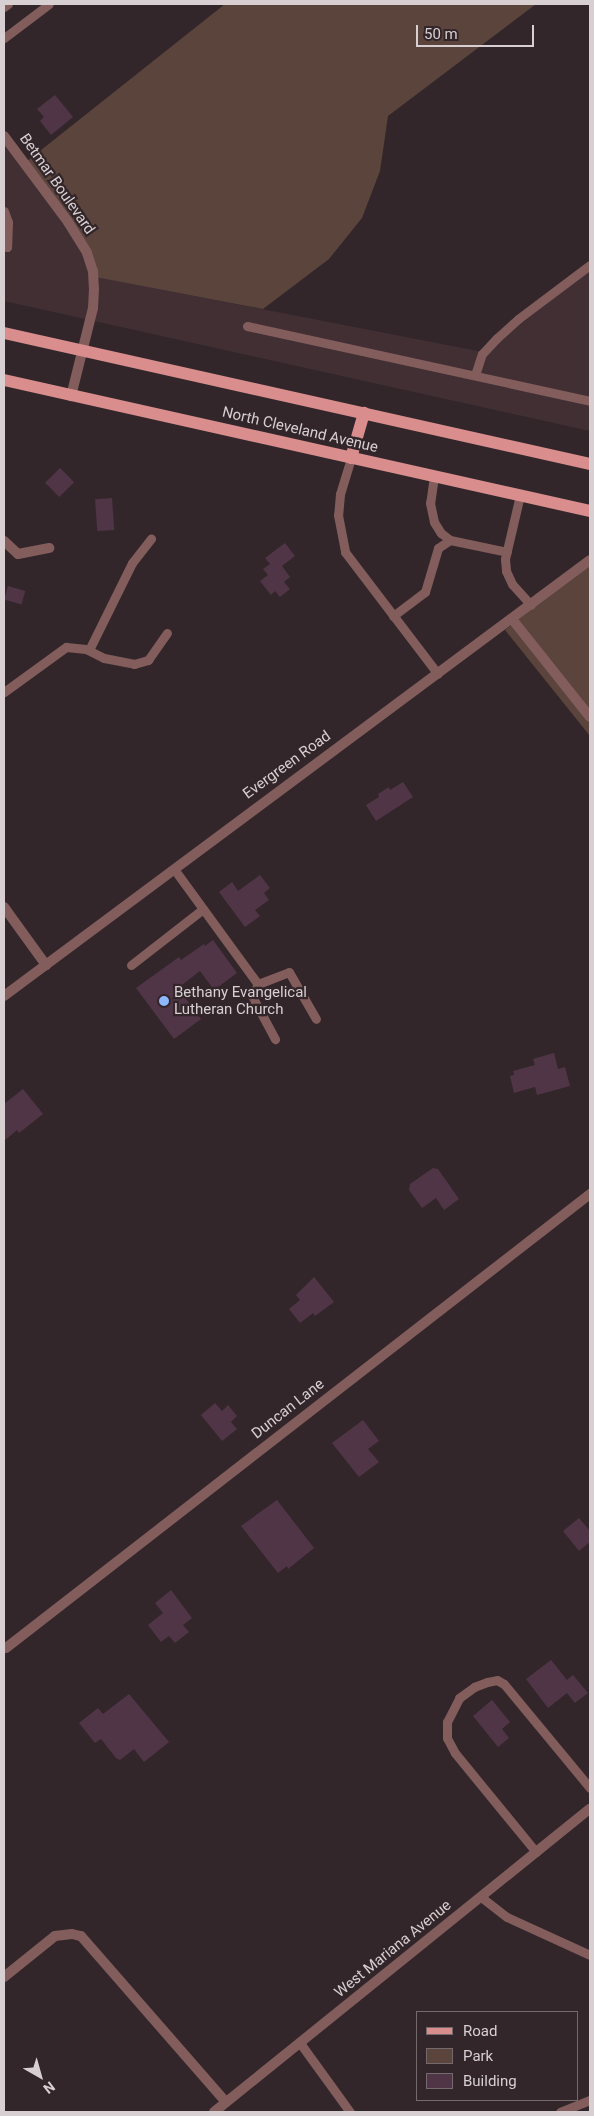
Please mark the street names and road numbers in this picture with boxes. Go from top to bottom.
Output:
street label: Betmar Boulevard [16,130,98,238]
street label: North Cleveland Avenue [220,403,380,457]
street label: Evergreen Road [240,727,334,803]
street label: Duncan Lane [248,1375,328,1443]
street label: West Mariana Avenue [331,1896,455,2002]

